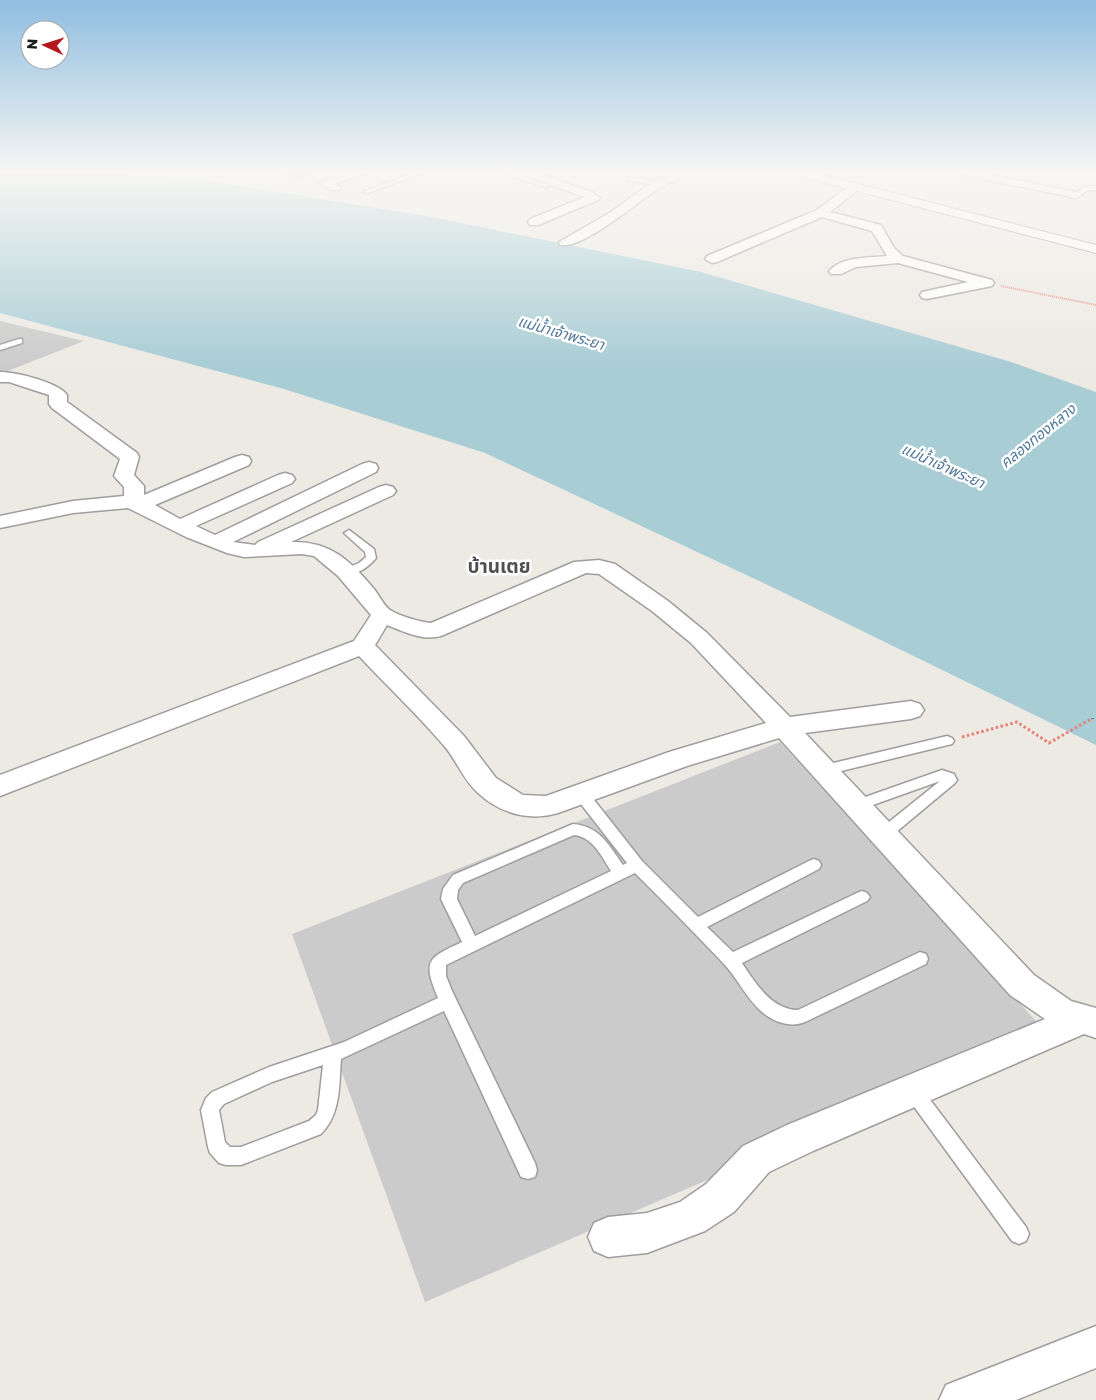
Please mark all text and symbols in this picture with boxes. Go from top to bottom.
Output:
north arrow [20,20,70,70]
text: N [23,38,40,50]
water label: แม่น้ำเจ้าพระยา [516,310,608,353]
water label: คลองทองหลาง [996,399,1079,471]
water label: แม่น้ำเจ้าพระยา [899,438,989,492]
district label: บ้านเตย [467,554,531,577]

